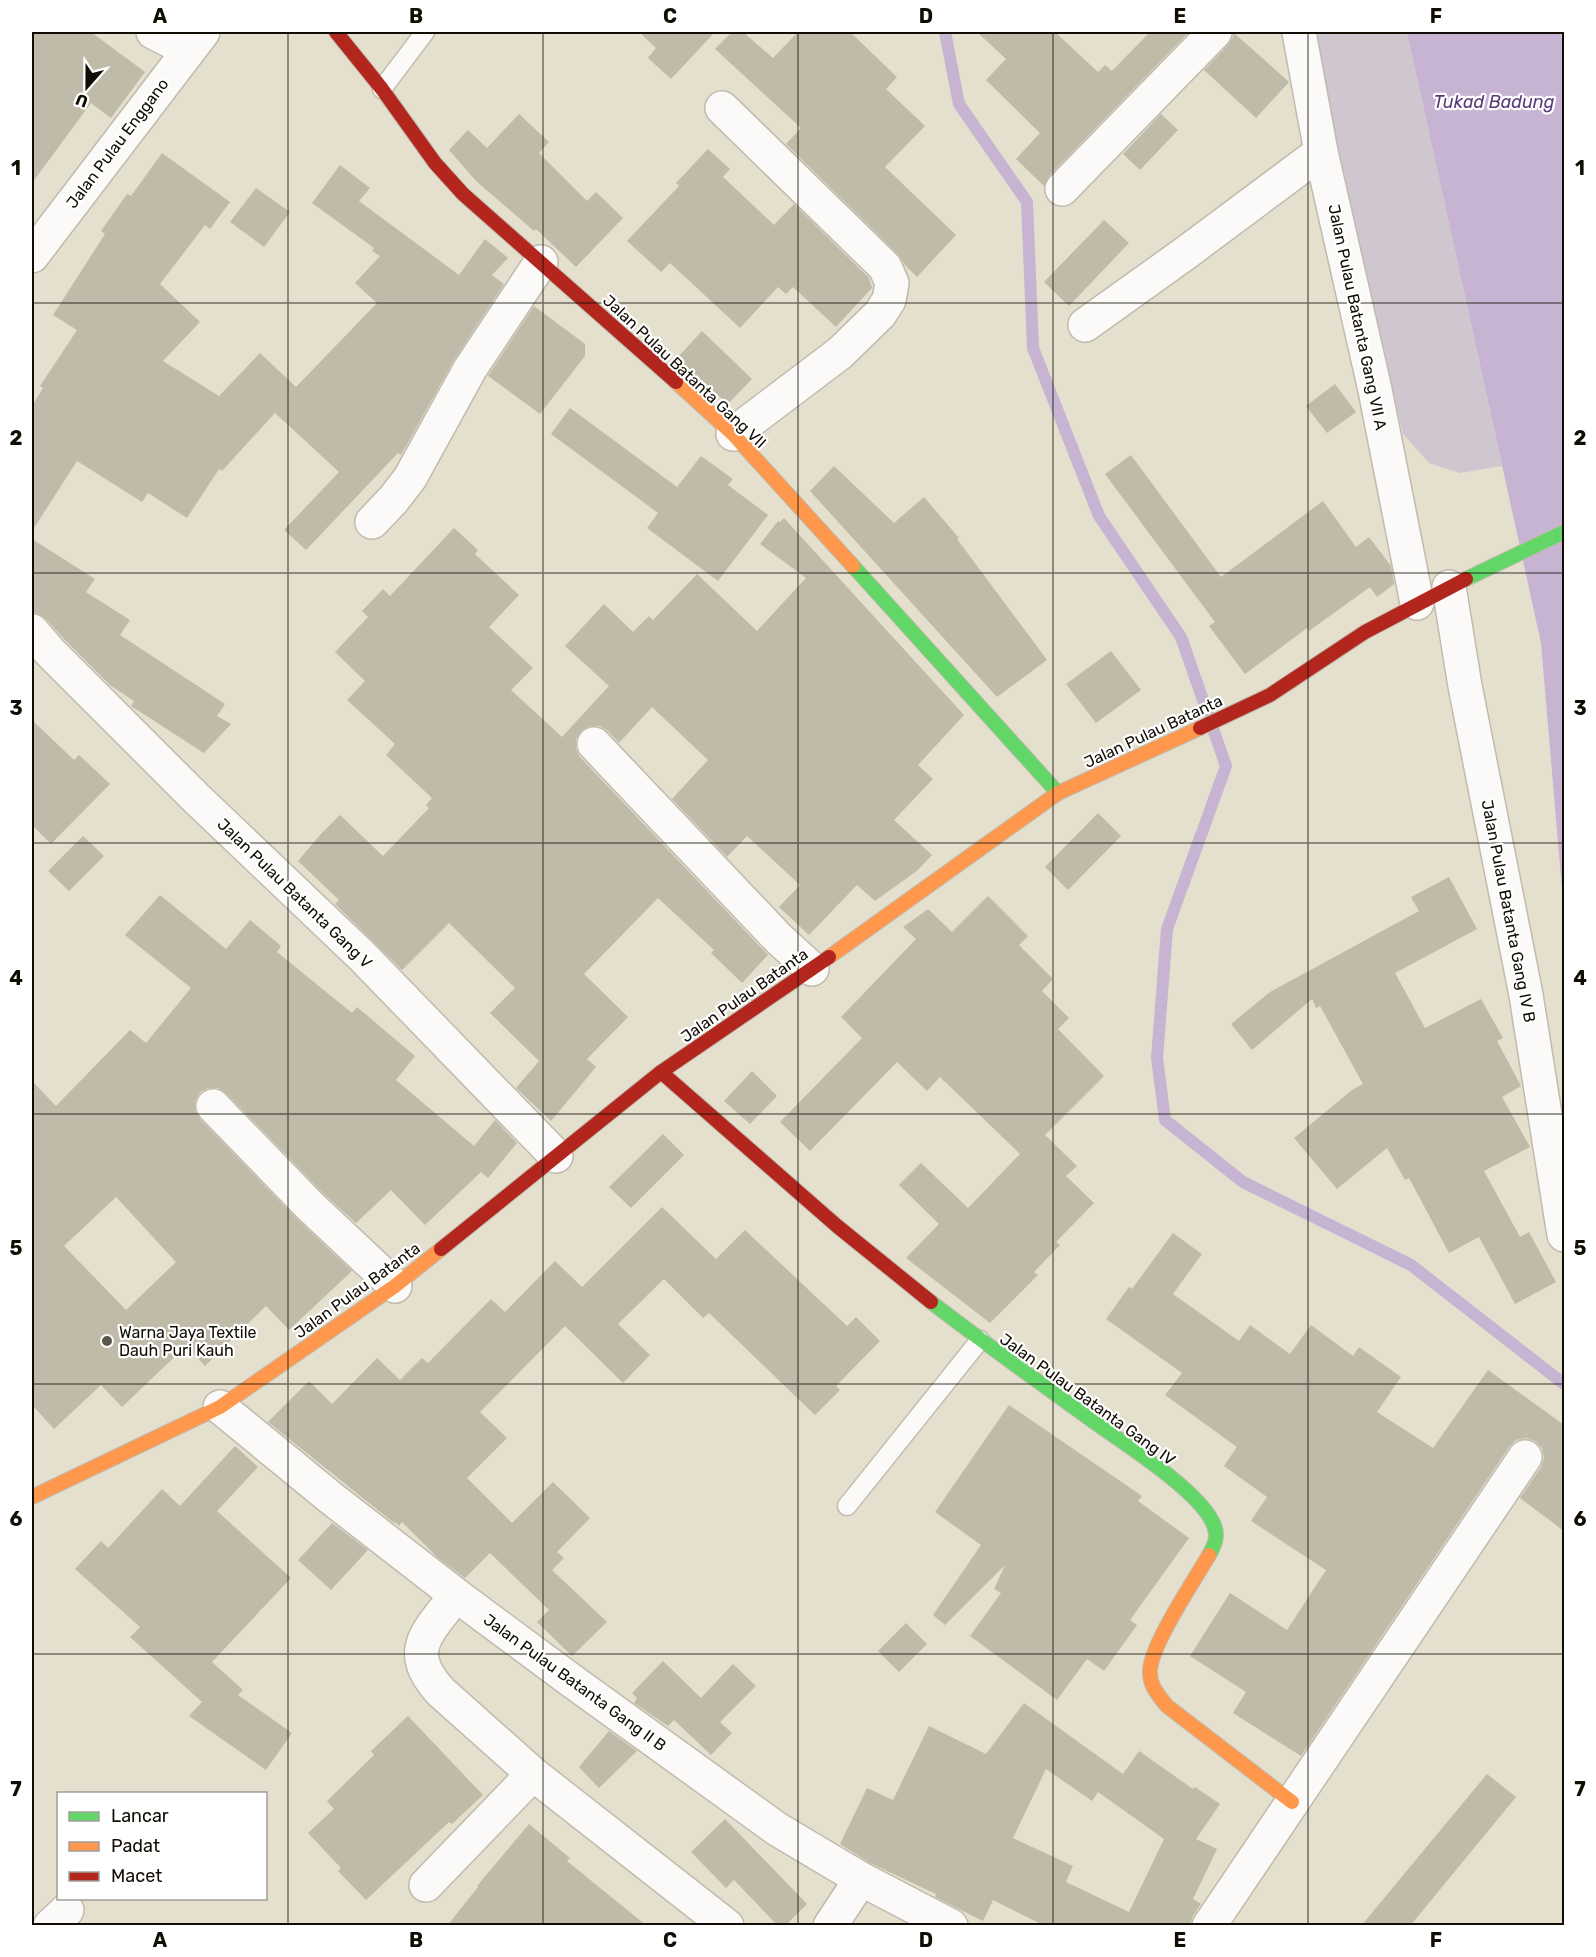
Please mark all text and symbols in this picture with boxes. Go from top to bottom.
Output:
text: A [153,4,168,28]
text: B [409,4,423,28]
text: C [663,4,677,28]
text: D [919,4,933,28]
text: E [1174,4,1186,28]
text: F [1430,4,1442,28]
north arrow [57,57,117,117]
street label: Jalan Pulau Enggano [62,75,172,212]
text: U [73,90,91,111]
water label: Tukad Badung [1434,91,1555,113]
text: 1 [11,156,21,180]
text: 1 [1575,156,1585,180]
street label: Jalan Pulau Batanta Gang VII A [1324,202,1391,432]
street label: Jalan Pulau Batanta Gang VII [599,291,770,452]
text: 2 [10,426,23,450]
text: 2 [1574,426,1587,450]
street label: Jalan Pulau Batanta [1081,691,1225,772]
text: 3 [9,696,23,720]
text: 3 [1573,696,1587,720]
street label: Jalan Pulau Batanta Gang IV B [1478,798,1539,1024]
street label: Jalan Pulau Batanta Gang V [213,814,376,972]
street label: Jalan Pulau Batanta [677,944,811,1046]
text: 4 [9,966,23,990]
text: 4 [1573,966,1587,990]
text: 5 [10,1236,23,1260]
text: 5 [1574,1236,1587,1260]
street label: Jalan Pulau Batanta [291,1238,424,1342]
place label: Warna Jaya Textile Dauh Puri Kauh [119,1323,257,1360]
street label: Jalan Pulau Batanta Gang IV [996,1329,1179,1469]
marker: Warna Jaya Textile Dauh Puri Kauh [100,1334,114,1348]
text: 6 [9,1507,23,1531]
text: 6 [1573,1507,1587,1531]
street label: Jalan Pulau Batanta Gang II B [480,1610,670,1755]
text: 7 [10,1777,22,1801]
text: 7 [1574,1777,1586,1801]
legend [57,1792,267,1900]
text: Lancar [111,1805,169,1827]
text: Padat [111,1835,160,1857]
text: Macet [111,1865,162,1887]
text: A [153,1928,168,1952]
text: B [409,1928,423,1952]
text: C [663,1928,677,1952]
text: D [919,1928,933,1952]
text: E [1174,1928,1186,1952]
text: F [1430,1928,1442,1952]

